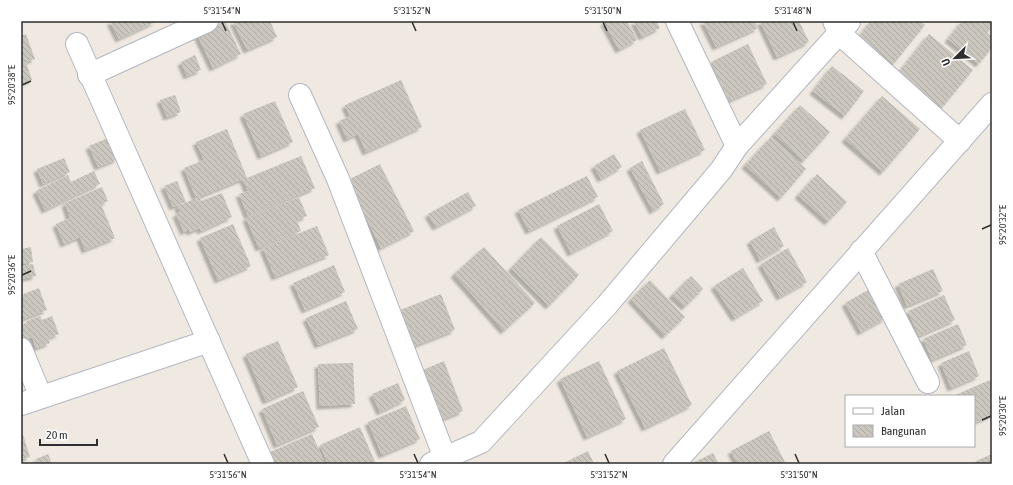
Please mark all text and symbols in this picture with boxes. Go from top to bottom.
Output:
text: 5°31'54"N [203,5,241,16]
text: 5°31'52"N [393,5,431,16]
text: 5°31'50"N [584,5,622,16]
text: 5°31'48"N [774,5,812,16]
north arrow [935,38,975,78]
text: U [939,57,953,67]
text: 95°20'38"E [6,64,17,105]
text: 95°20'32"E [997,204,1008,245]
text: 95°20'36"E [6,254,17,295]
legend [845,395,975,447]
text: 95°20'30"E [997,395,1008,436]
text: Jalan [881,404,905,418]
scale bar [40,421,97,447]
text: Bangunan [881,424,926,438]
text: 20 m [46,428,68,442]
text: 5°31'56"N [209,469,247,480]
text: 5°31'54"N [399,469,437,480]
text: 5°31'52"N [590,469,628,480]
text: 5°31'50"N [780,469,818,480]

